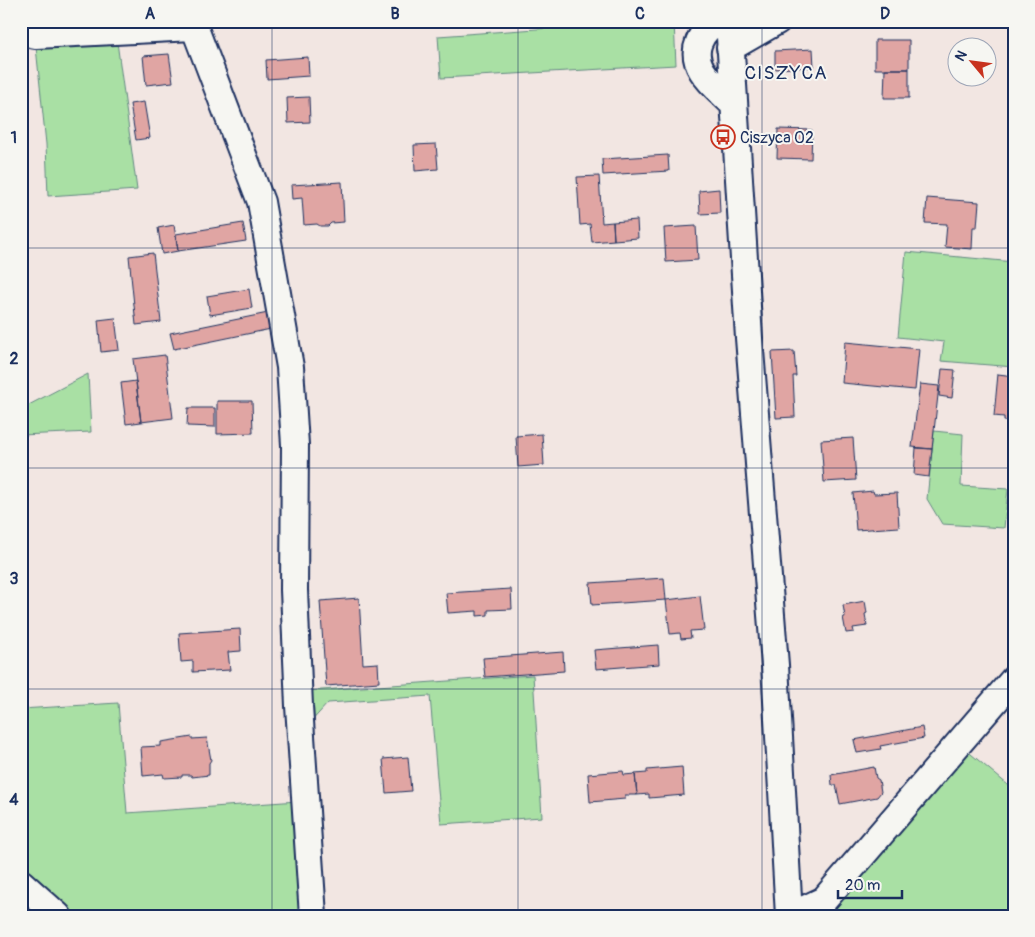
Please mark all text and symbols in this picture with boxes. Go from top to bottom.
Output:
text: A [145,4,156,24]
text: B [390,4,400,24]
text: C [635,4,645,24]
text: D [880,4,890,24]
north arrow [948,38,998,88]
text: N [951,48,971,64]
district label: CISZYCA [744,61,828,85]
bus stop icon: Ciszyca 02 [710,124,736,150]
text: 1 [11,128,17,148]
place label: Ciszyca 02 [740,128,814,148]
text: 2 [10,349,19,369]
text: 3 [10,569,19,589]
text: 4 [9,790,19,810]
scale bar [838,867,901,899]
text: 20 m [845,876,880,895]

